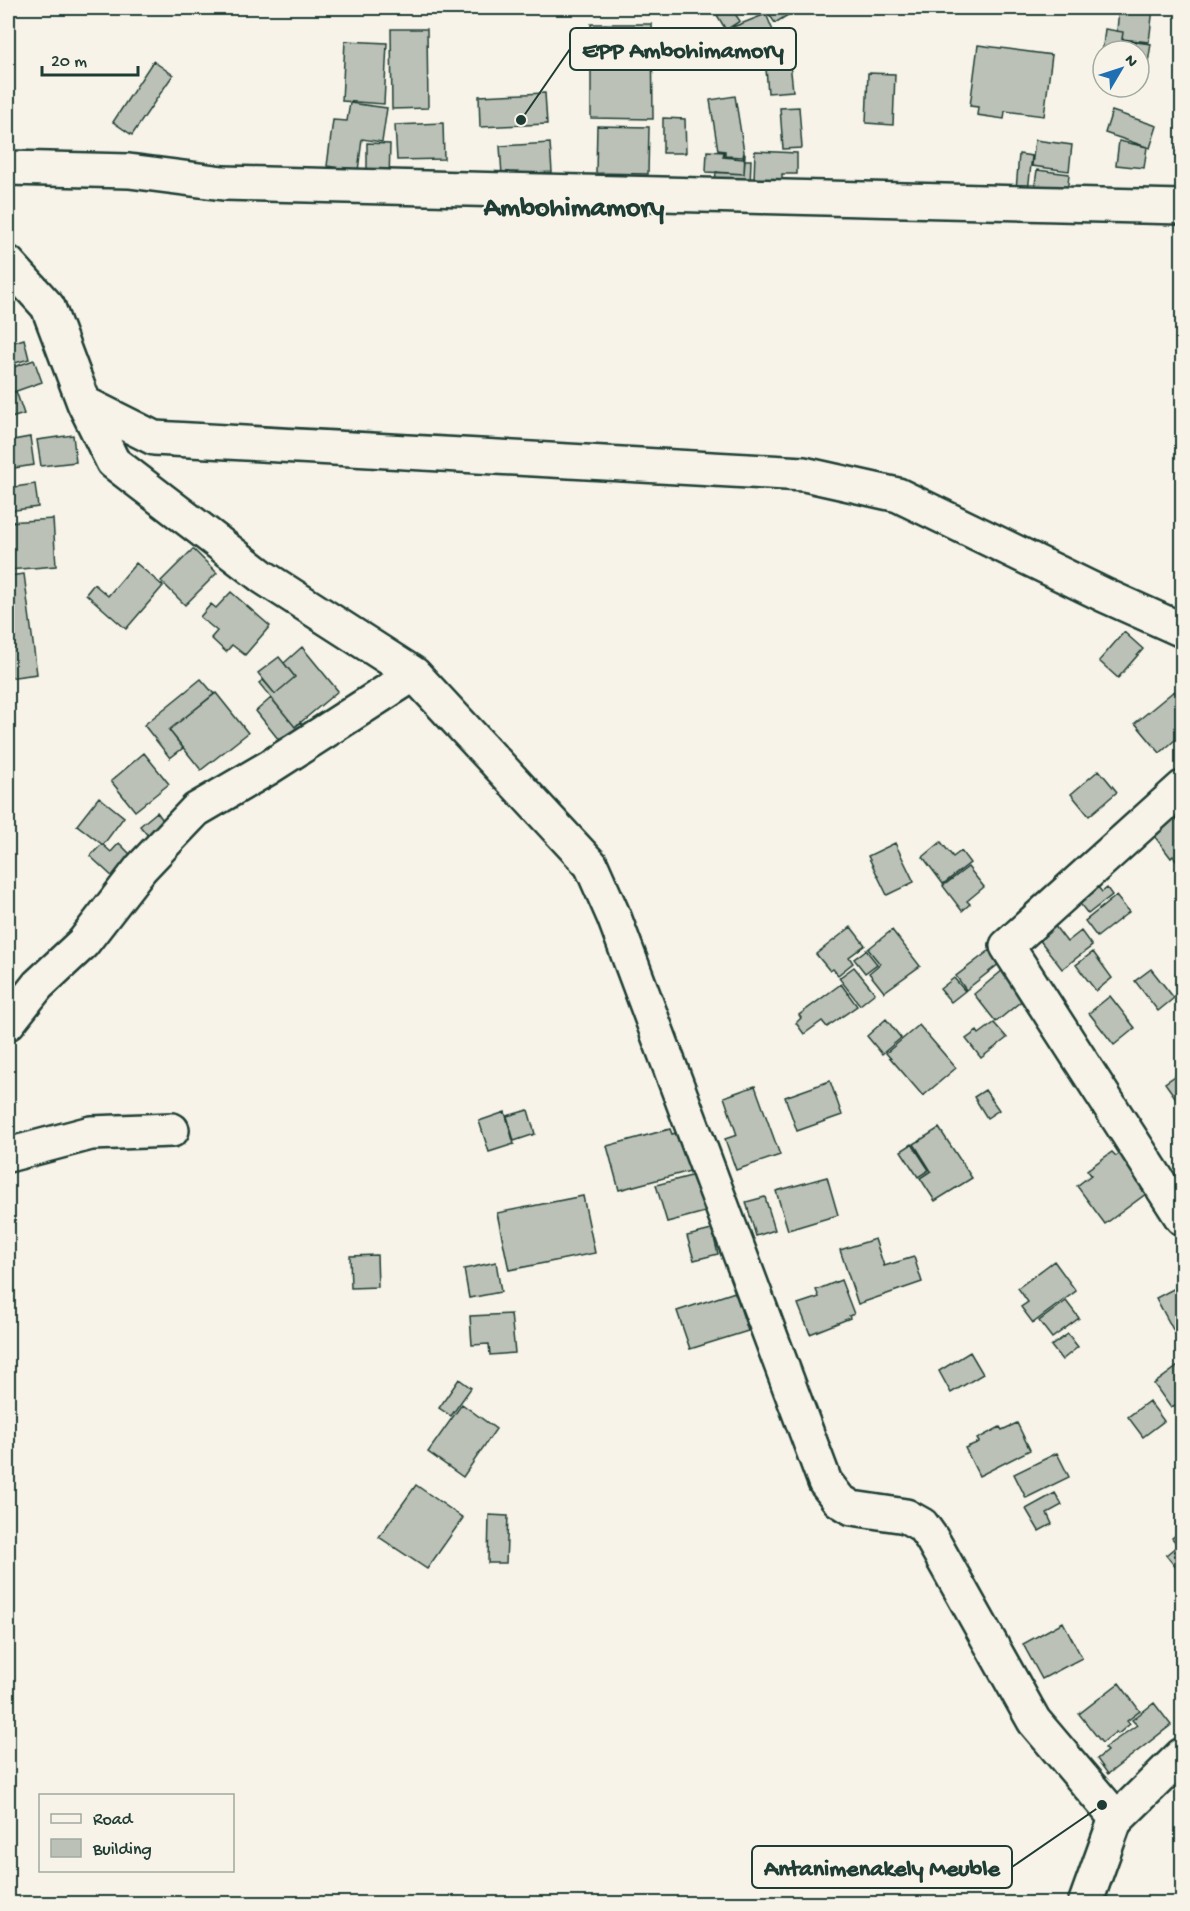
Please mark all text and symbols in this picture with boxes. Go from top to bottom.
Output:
callout: EPP Ambohimamory [570,28,796,70]
text: EPP Ambohimamory [582,38,784,67]
scale bar [42,39,138,77]
north arrow [1091,39,1151,99]
text: 20 m [51,52,87,73]
text: N [1119,52,1141,72]
district label: Ambohimamory [483,193,664,226]
legend [39,1794,234,1872]
text: Road [93,1810,134,1831]
text: Building [92,1840,152,1861]
callout: Antanimenakely Meuble [752,1846,1012,1888]
text: Antanimenakely Meuble [763,1856,1002,1885]

